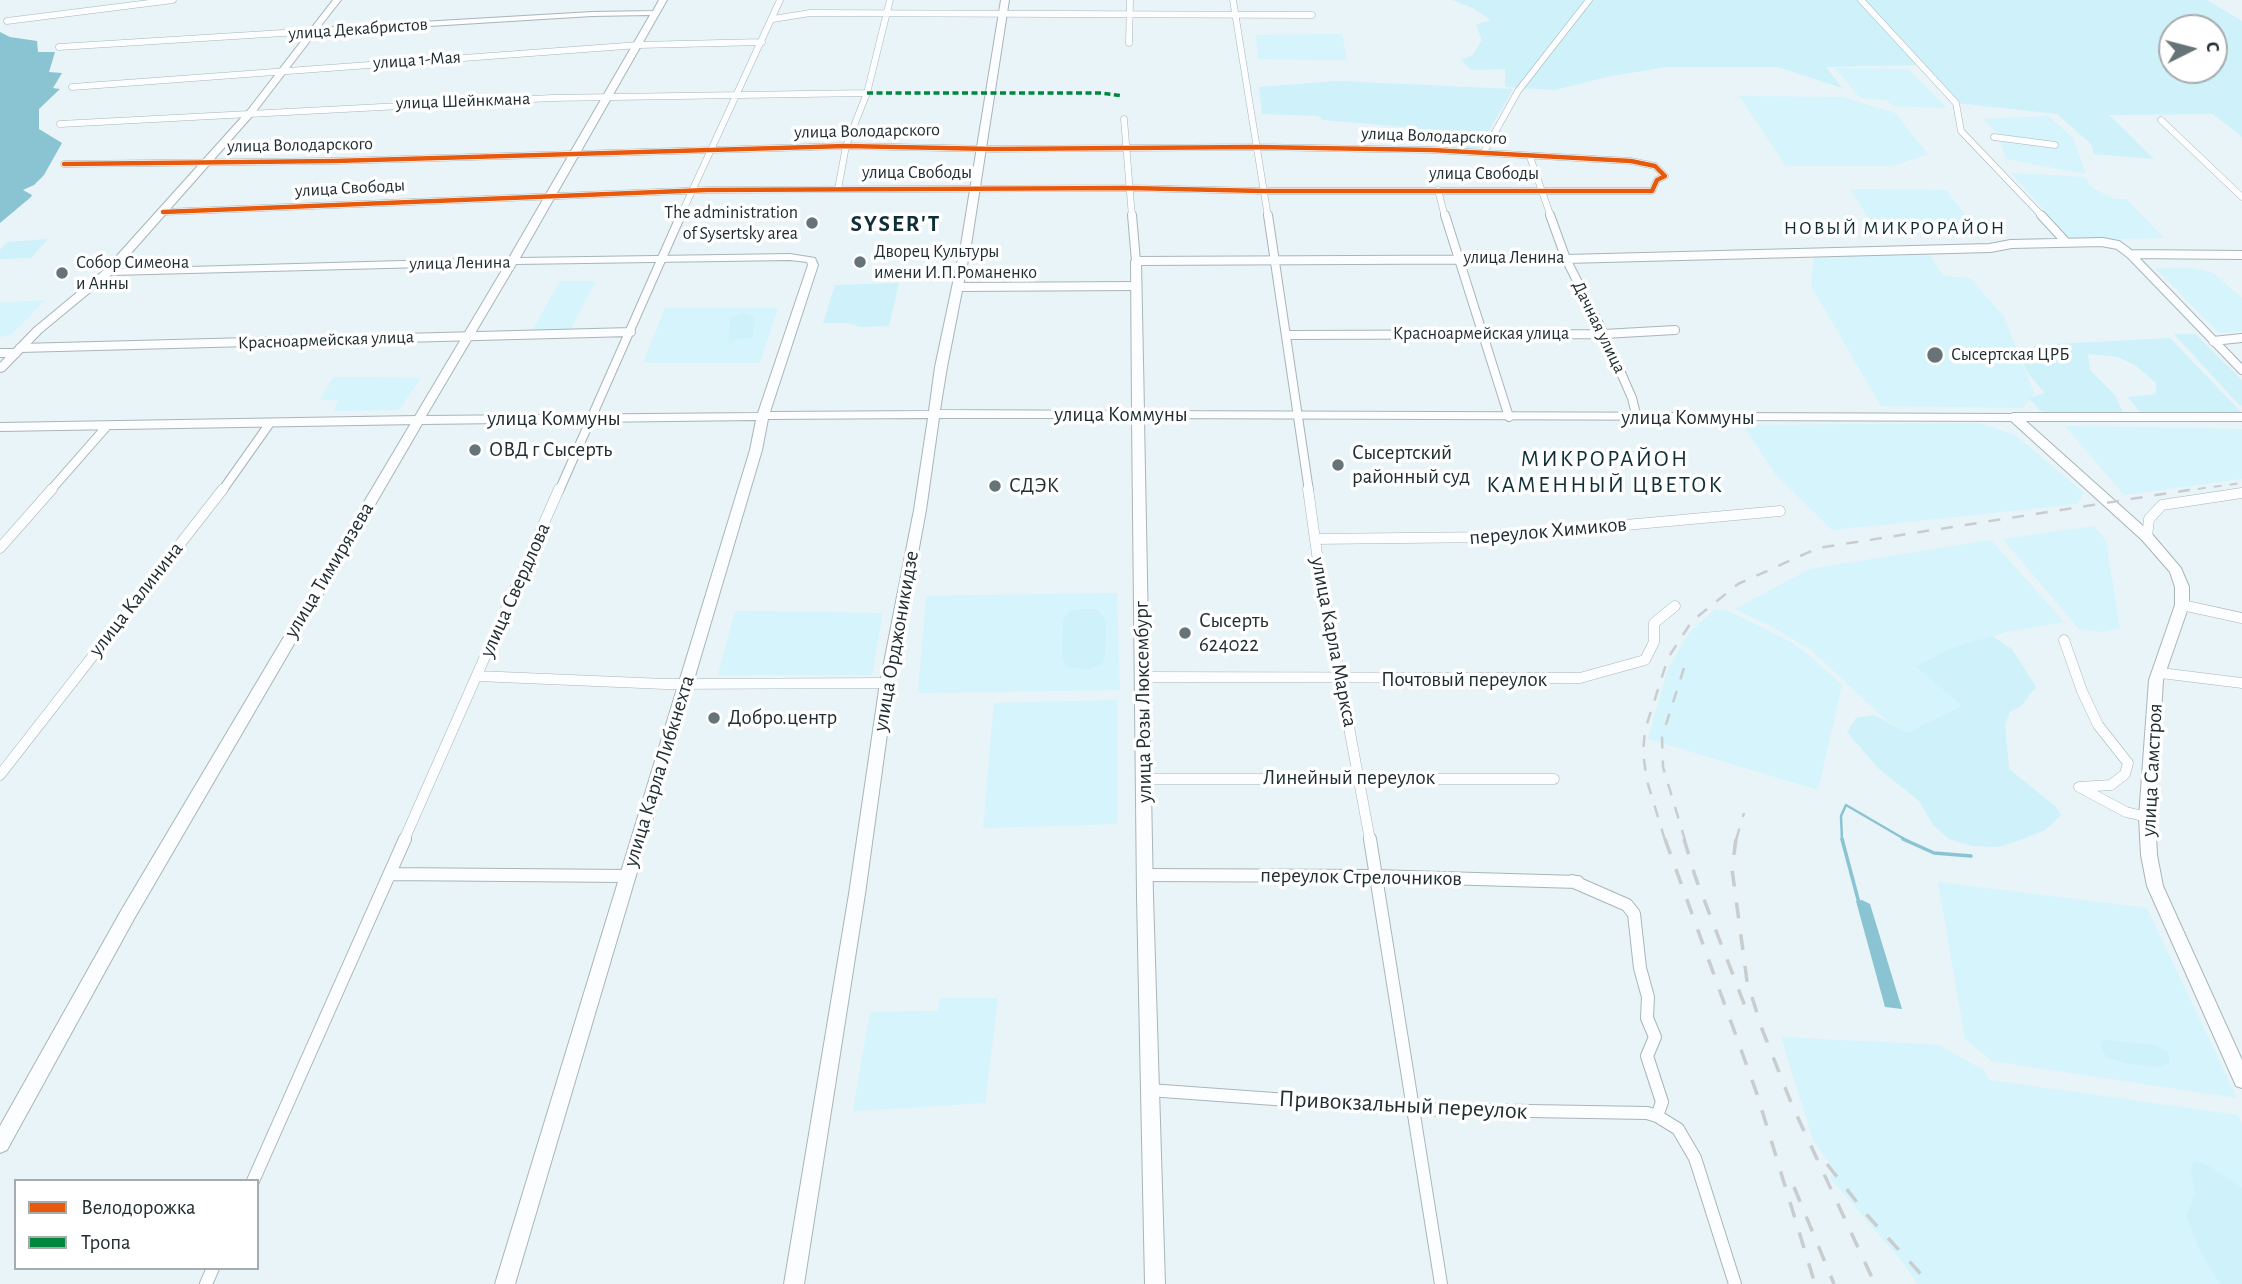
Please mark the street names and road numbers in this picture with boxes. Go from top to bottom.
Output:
street label: улица Декабристов [288,13,428,45]
street label: улица 1-Мая [372,46,462,74]
street label: улица Шейнкмана [395,88,531,114]
street label: улица Володарского [794,119,940,143]
street label: улица Володарского [1361,123,1507,149]
street label: улица Володарского [227,133,373,157]
street label: улица Свободы [862,162,972,184]
street label: улица Свободы [1429,163,1539,185]
street label: улица Свободы [294,174,406,202]
street label: улица Ленина [1463,247,1565,269]
street label: улица Ленина [409,251,511,275]
street label: Дачная улица [1567,277,1631,377]
street label: Красноармейская улица [1393,323,1569,345]
street label: Красноармейская улица [238,326,414,354]
street label: улица Коммуны [1054,402,1188,428]
street label: улица Коммуны [1621,405,1755,431]
street label: улица Коммуны [487,406,621,432]
street label: улица Тимирязева [279,497,379,643]
street label: переулок Химиков [1468,512,1628,550]
street label: улица Свердлова [474,519,556,661]
street label: улица Калинина [83,537,189,661]
street label: улица Орджоникидзе [868,549,924,733]
street label: улица Карла Маркса [1305,555,1363,729]
street label: улица Розы Люксембург [1129,601,1157,803]
street label: Почтовый переулок [1381,667,1547,693]
street label: улица Карла Либкнехта [618,672,700,870]
street label: улица Самстроя [2136,703,2168,837]
street label: Линейный переулок [1263,765,1435,791]
street label: переулок Стрелочников [1260,863,1462,891]
street label: Привокзальный переулок [1278,1084,1528,1126]

